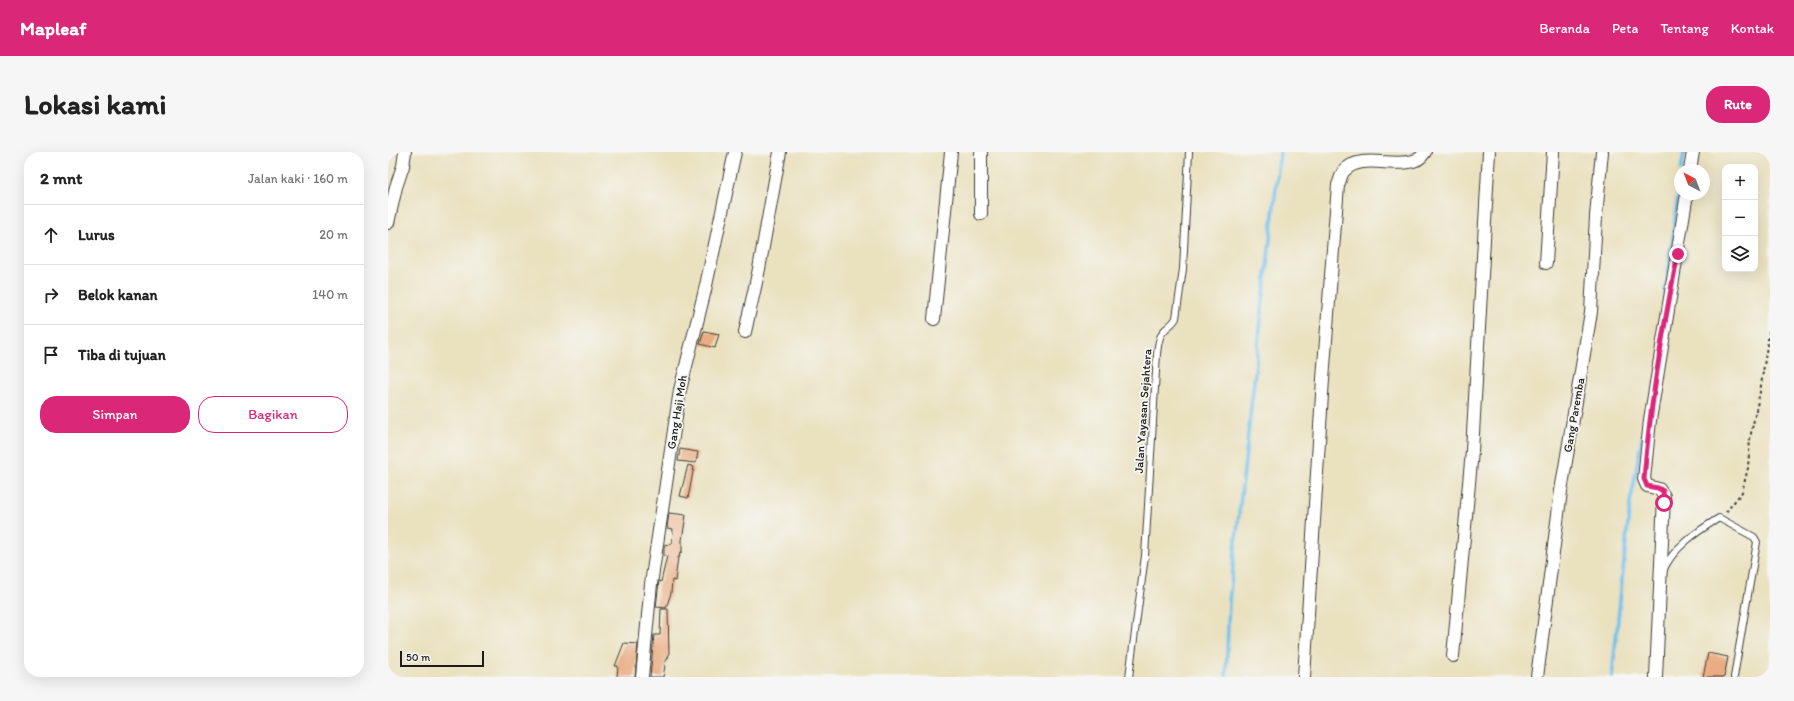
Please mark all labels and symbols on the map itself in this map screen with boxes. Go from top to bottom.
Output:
north arrow [1674,164,1710,200]
route end [1669,245,1687,263]
street label: Jalan Yayasan Sejahtera [1132,347,1154,474]
street label: Gang Haji Moh [664,373,690,450]
street label: Gang Paremba [1561,376,1588,454]
route start [1655,494,1673,512]
scale bar [400,649,484,668]

